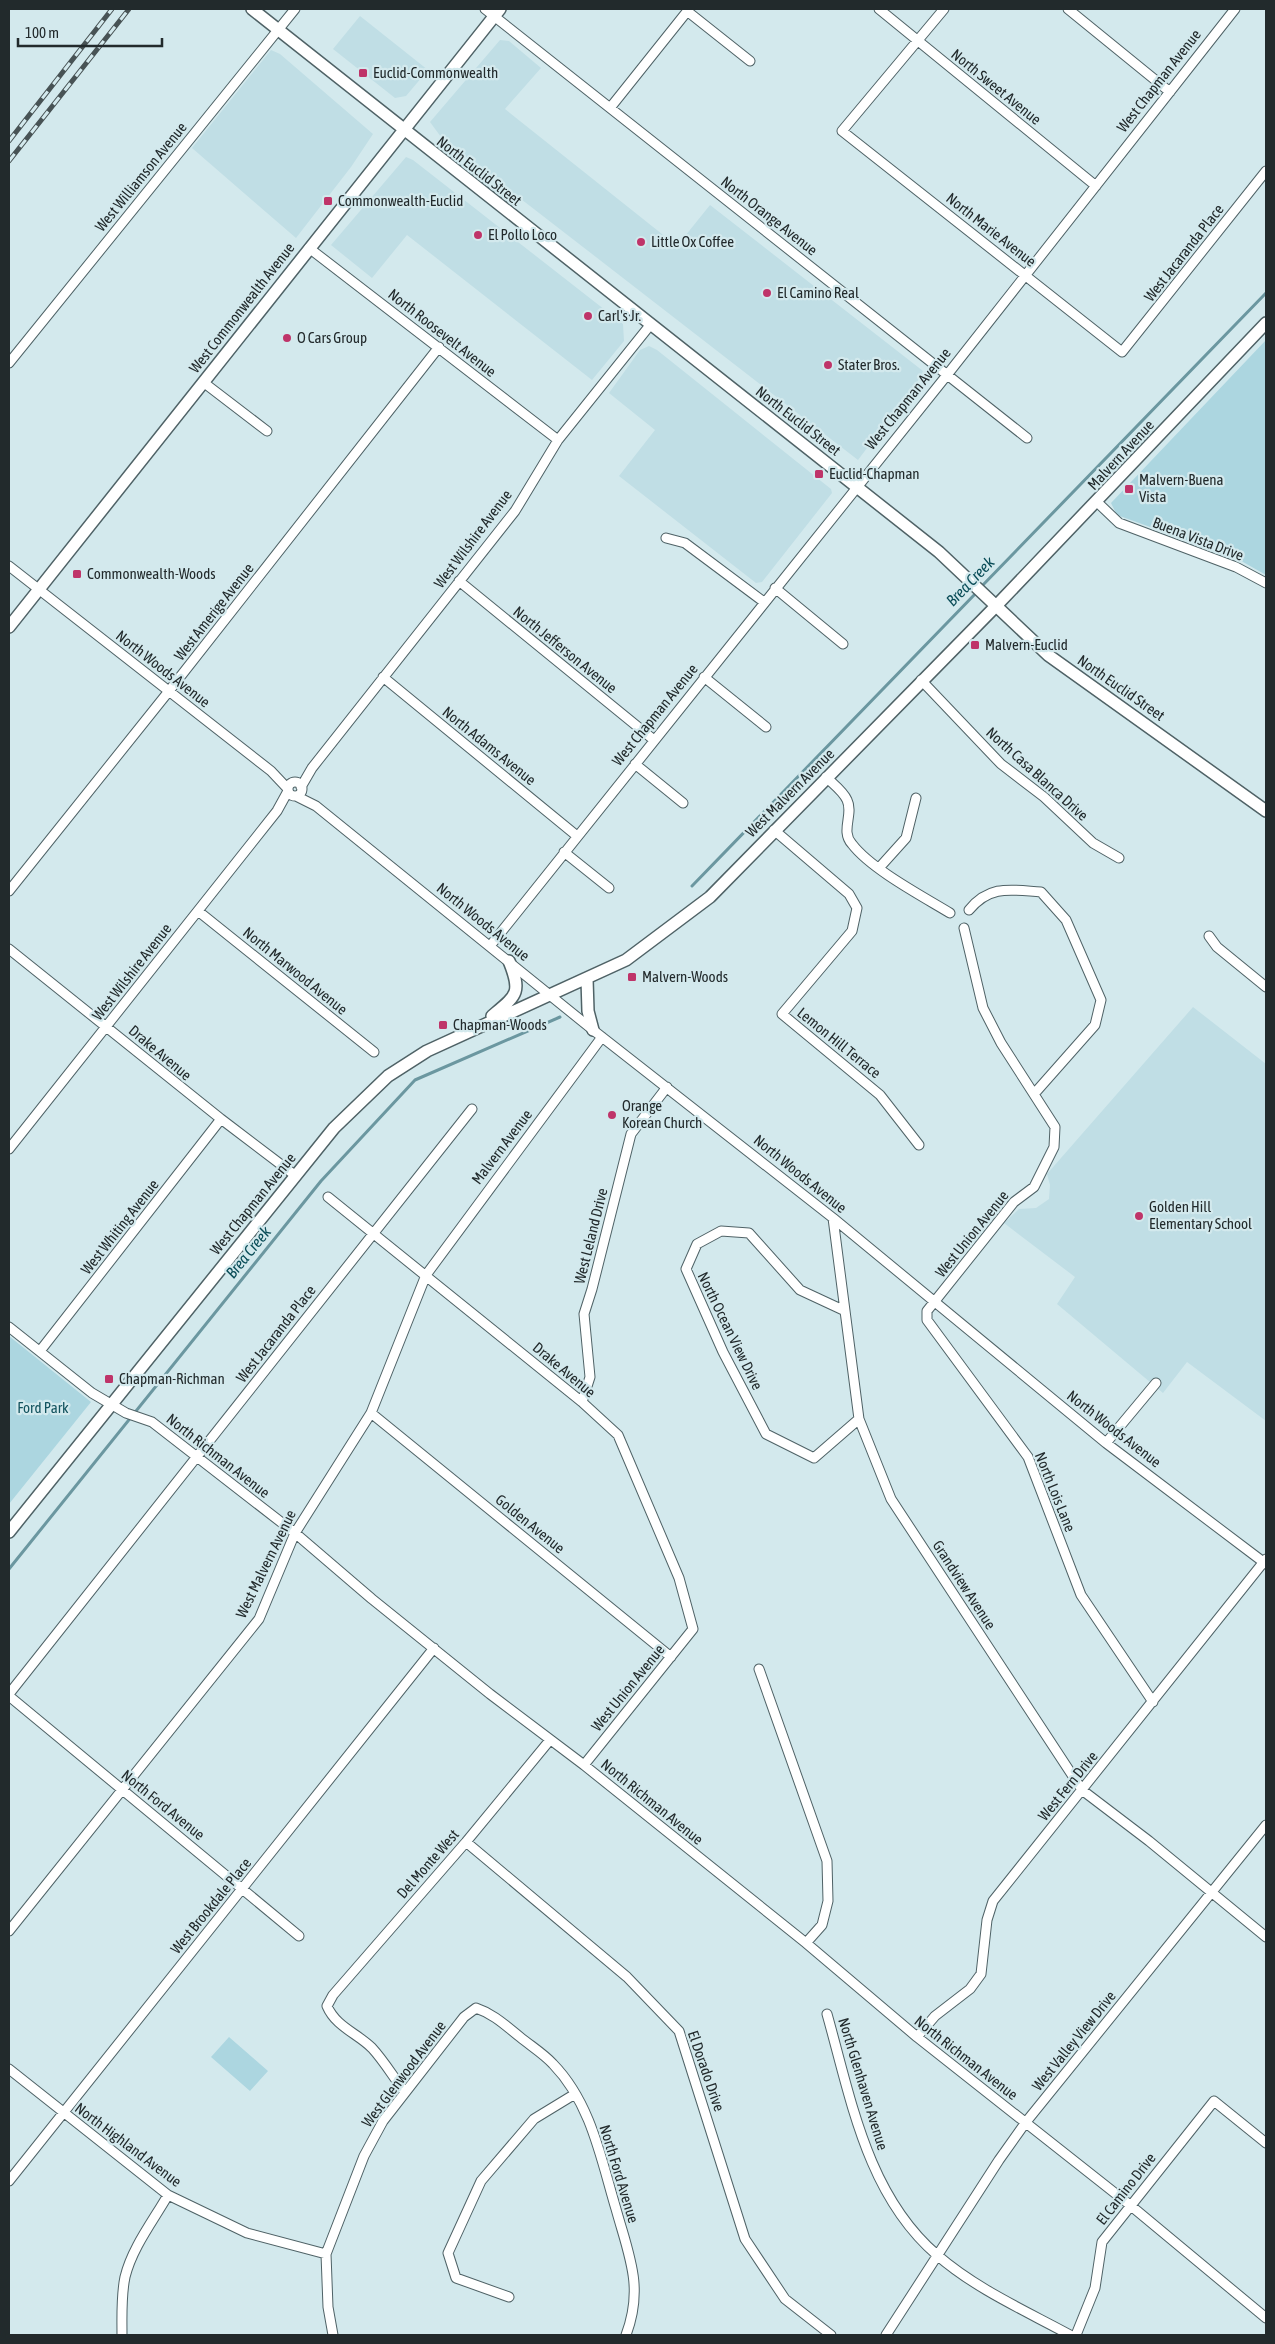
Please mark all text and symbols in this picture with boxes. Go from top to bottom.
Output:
scale bar [18,15,161,47]
text: 100 m [25,24,59,41]
street label: West Chapman Avenue [1113,26,1204,135]
street label: North Sweet Avenue [948,45,1045,128]
place label: Euclid-Commonwealth [373,64,498,81]
marker: Euclid-Commonwealth [357,67,369,79]
street label: West Williamson Avenue [91,119,190,235]
street label: North Euclid Street [434,132,525,209]
street label: North Orange Avenue [718,173,821,259]
street label: North Marie Avenue [943,189,1040,270]
place label: Commonwealth-Euclid [338,192,463,209]
marker: Commonwealth-Euclid [322,195,334,207]
street label: West Jacaranda Place [1140,201,1227,305]
place label: El Pollo Loco [488,226,557,243]
marker: El Pollo Loco [472,229,484,241]
place label: Little Ox Coffee [651,233,734,250]
marker: Little Ox Coffee [635,236,647,248]
street label: West Commonwealth Avenue [186,239,298,376]
place label: El Camino Real [777,284,859,301]
street label: North Roosevelt Avenue [385,285,500,380]
marker: El Camino Real [761,287,773,299]
place label: Carl's Jr. [598,307,642,324]
marker: Carl's Jr. [582,310,594,322]
place label: O Cars Group [297,329,367,346]
marker: O Cars Group [281,332,293,344]
street label: West Chapman Avenue [861,344,954,453]
place label: Stater Bros. [838,356,900,373]
marker: Stater Bros. [822,359,834,371]
street label: North Euclid Street [753,382,844,459]
street label: Malvern Avenue [1084,416,1157,493]
place label: Euclid-Chapman [829,465,920,482]
marker: Euclid-Chapman [813,468,825,480]
place label: Malvern-Buena Vista [1139,471,1224,505]
marker: Malvern-Buena Vista [1123,483,1135,495]
street label: West Wilshire Avenue [430,486,515,591]
street label: Buena Vista Drive [1150,513,1246,564]
water label: Brea Creek [942,552,998,609]
street label: West Amerige Avenue [170,560,257,664]
place label: Commonwealth-Woods [87,565,216,582]
marker: Commonwealth-Woods [71,568,83,580]
street label: North Jefferson Avenue [510,603,621,697]
street label: North Woods Avenue [113,627,214,711]
place label: Malvern-Euclid [985,636,1068,653]
marker: Malvern-Euclid [969,639,981,651]
street label: North Euclid Street [1074,651,1168,724]
street label: West Chapman Avenue [608,660,701,769]
street label: North Adams Avenue [439,703,539,788]
street label: North Casa Blanca Drive [983,724,1092,824]
street label: West Malvern Avenue [742,745,837,840]
street label: North Woods Avenue [434,879,533,964]
street label: West Wilshire Avenue [89,920,175,1023]
street label: North Marwood Avenue [240,923,351,1018]
place label: Malvern-Woods [642,968,728,985]
marker: Malvern-Woods [626,971,638,983]
street label: Lemon Hill Terrace [794,1004,885,1082]
place label: Chapman-Woods [453,1016,547,1033]
marker: Chapman-Woods [437,1019,449,1031]
street label: Drake Avenue [126,1022,195,1084]
place label: Orange Korean Church [622,1097,702,1131]
street label: Malvern Avenue [468,1106,535,1187]
marker: Orange Korean Church [606,1109,618,1121]
street label: North Woods Avenue [751,1131,850,1216]
street label: West Chapman Avenue [206,1149,299,1258]
street label: West Whiting Avenue [77,1176,162,1277]
street label: West Leland Drive [570,1186,611,1285]
street label: West Union Avenue [932,1187,1012,1280]
place label: Golden Hill Elementary School [1149,1198,1252,1232]
marker: Golden Hill Elementary School [1133,1210,1145,1222]
water label: Brea Creek [222,1222,275,1281]
street label: North Ocean View Drive [695,1269,766,1393]
street label: West Jacaranda Place [232,1282,319,1386]
street label: Drake Avenue [530,1339,599,1401]
place label: Chapman-Richman [119,1370,225,1387]
marker: Chapman-Richman [103,1373,115,1385]
street label: North Woods Avenue [1064,1387,1165,1471]
park label: Ford Park [17,1399,69,1416]
street label: North Richman Avenue [163,1410,273,1501]
street label: North Lois Lane [1032,1450,1079,1534]
street label: Golden Avenue [492,1491,568,1557]
street label: West Malvern Avenue [232,1507,299,1620]
street label: Grandview Avenue [929,1537,999,1632]
street label: West Union Avenue [588,1641,668,1734]
street label: West Fern Drive [1034,1747,1101,1824]
street label: North Richman Avenue [598,1755,707,1848]
street label: North Ford Avenue [118,1766,208,1843]
street label: Del Monte West [393,1826,462,1902]
street label: West Brookdale Place [167,1854,255,1957]
street label: West Valley View Drive [1028,1987,1119,2094]
street label: North Richman Avenue [911,2012,1021,2103]
street label: North Glenhaven Avenue [835,2016,892,2152]
street label: West Glenwood Avenue [358,2017,449,2130]
street label: El Dorado Drive [685,2028,728,2114]
street label: North Highland Avenue [72,2099,185,2190]
street label: North Ford Avenue [596,2123,643,2225]
street label: El Camino Drive [1092,2149,1159,2228]

